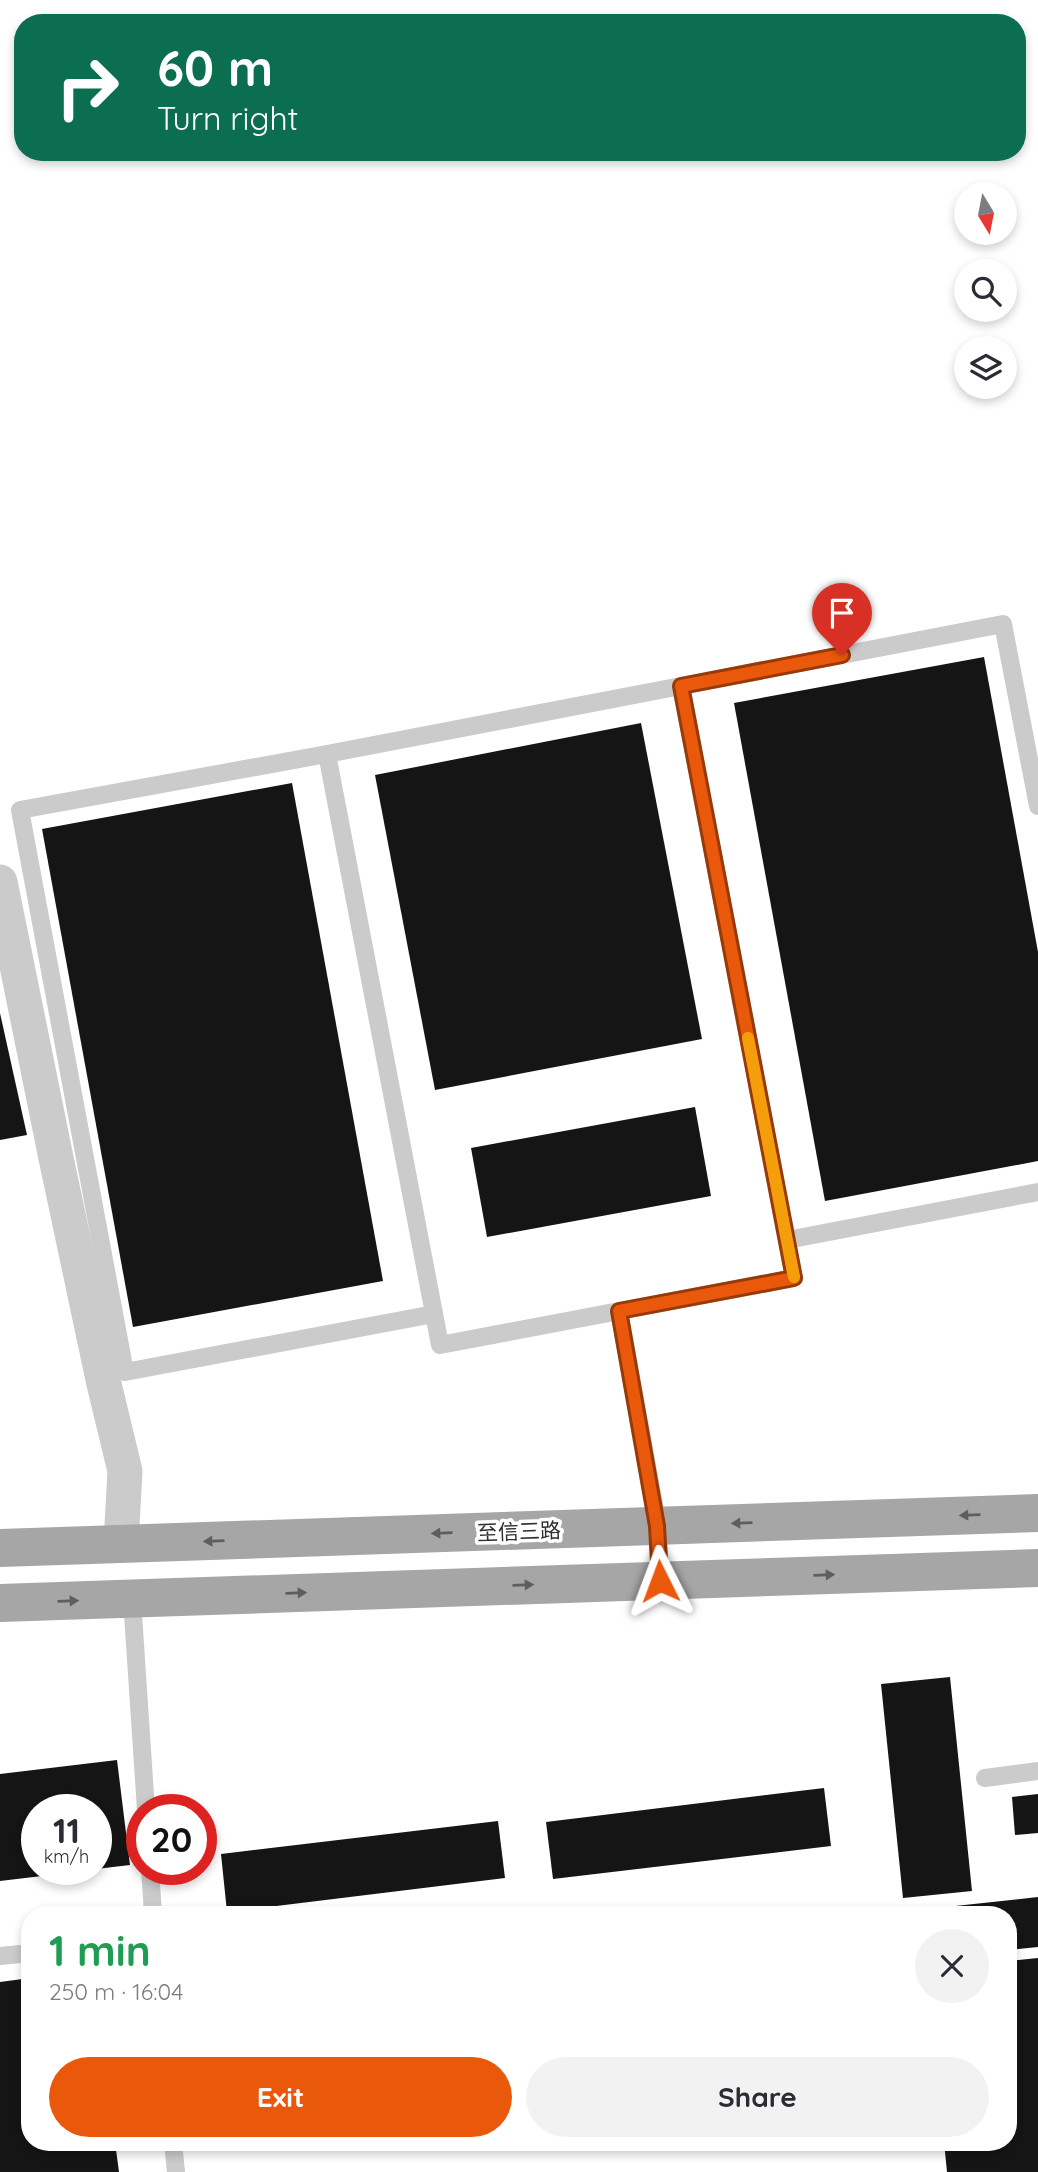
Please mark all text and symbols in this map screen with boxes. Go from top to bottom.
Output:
text: 60 m [157,37,273,98]
icon: right [42,42,133,133]
text: Turn right [157,98,298,138]
north arrow [954,182,1017,245]
map controls [954,182,1017,399]
button: search [954,259,1017,322]
button: layers [954,336,1017,399]
pin [812,583,872,655]
icon: arrive [823,594,861,632]
one-way arrow [959,1509,981,1521]
street label: 至信三路 [477,1517,561,1545]
one-way arrow [731,1517,753,1529]
one-way arrow [430,1528,452,1539]
one-way arrow [203,1535,225,1547]
position arrow [623,1544,697,1618]
one-way arrow [813,1570,835,1581]
one-way arrow [512,1580,534,1591]
one-way arrow [285,1588,307,1599]
one-way arrow [57,1595,79,1607]
speed limit sign: 20 [126,1794,217,1885]
text: 11 [53,1808,80,1852]
text: km/h [44,1845,89,1868]
text: 1 min [49,1924,151,1977]
button: close [915,1929,989,2003]
text: 250 m · 16:04 [49,1977,183,2006]
button: Exit [49,2057,512,2137]
button: Share [526,2057,989,2137]

